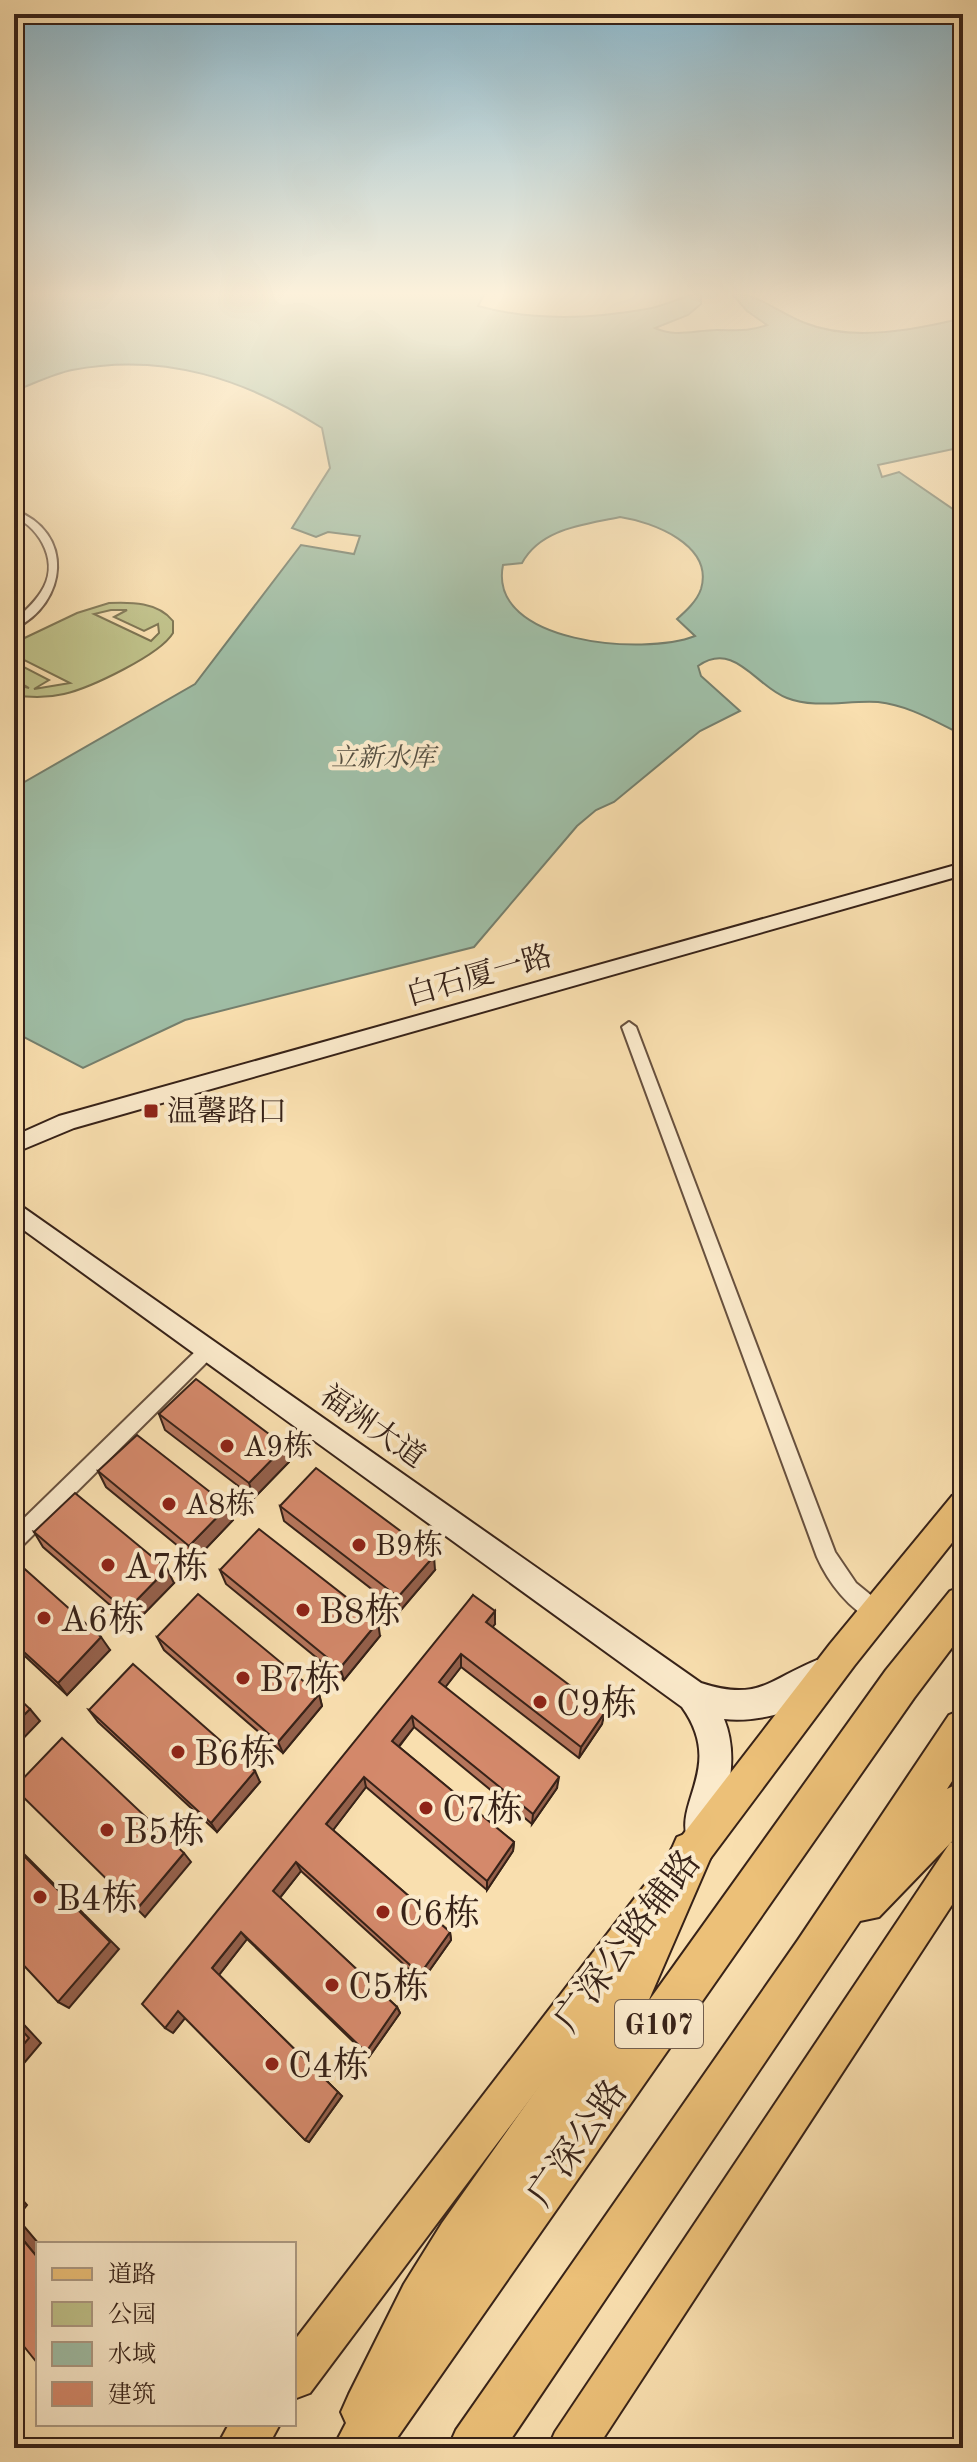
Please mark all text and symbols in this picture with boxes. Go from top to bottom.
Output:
water label: 立新水库 [331,744,439,772]
street label: 白石厦一路 [402,939,556,1012]
place label: 温馨路口 [167,1095,287,1128]
marker: 温馨路口 [142,1102,160,1120]
street label: 福洲大道 [314,1378,431,1474]
place label: A9栋 [243,1430,313,1463]
marker: A9栋 [218,1437,236,1455]
place label: A8栋 [185,1488,255,1521]
marker: A8栋 [160,1495,178,1513]
place label: B9栋 [375,1529,443,1562]
marker: B9栋 [350,1536,368,1554]
place label: A7栋 [124,1547,208,1587]
marker: A7栋 [99,1556,117,1574]
place label: B8栋 [319,1592,401,1632]
place label: A6栋 [60,1600,144,1640]
marker: B8栋 [294,1601,312,1619]
marker: A6栋 [35,1609,53,1627]
place label: B7栋 [259,1660,341,1700]
marker: B7栋 [234,1669,252,1687]
place label: C9栋 [556,1684,637,1724]
marker: C9栋 [531,1693,549,1711]
place label: B6栋 [194,1734,276,1774]
marker: B6栋 [169,1743,187,1761]
place label: C7栋 [442,1790,523,1830]
marker: C7栋 [417,1799,435,1817]
place label: B5栋 [123,1812,205,1852]
marker: B5栋 [98,1821,116,1839]
street label: 广深公路辅路 [547,1843,709,2039]
place label: B4栋 [56,1879,138,1919]
marker: B4栋 [31,1888,49,1906]
place label: C6栋 [399,1894,480,1934]
marker: C6栋 [374,1903,392,1921]
place label: C5栋 [348,1967,429,2007]
marker: C5栋 [323,1976,341,1994]
road number: G107 [615,2000,703,2048]
place label: C4栋 [288,2046,369,2086]
marker: C4栋 [263,2055,281,2073]
street label: 广深公路 [520,2073,635,2214]
legend [36,2242,296,2426]
text: 道路 [108,2261,156,2288]
text: 公园 [108,2302,156,2328]
text: 水域 [108,2341,156,2368]
text: 建筑 [108,2381,156,2408]

